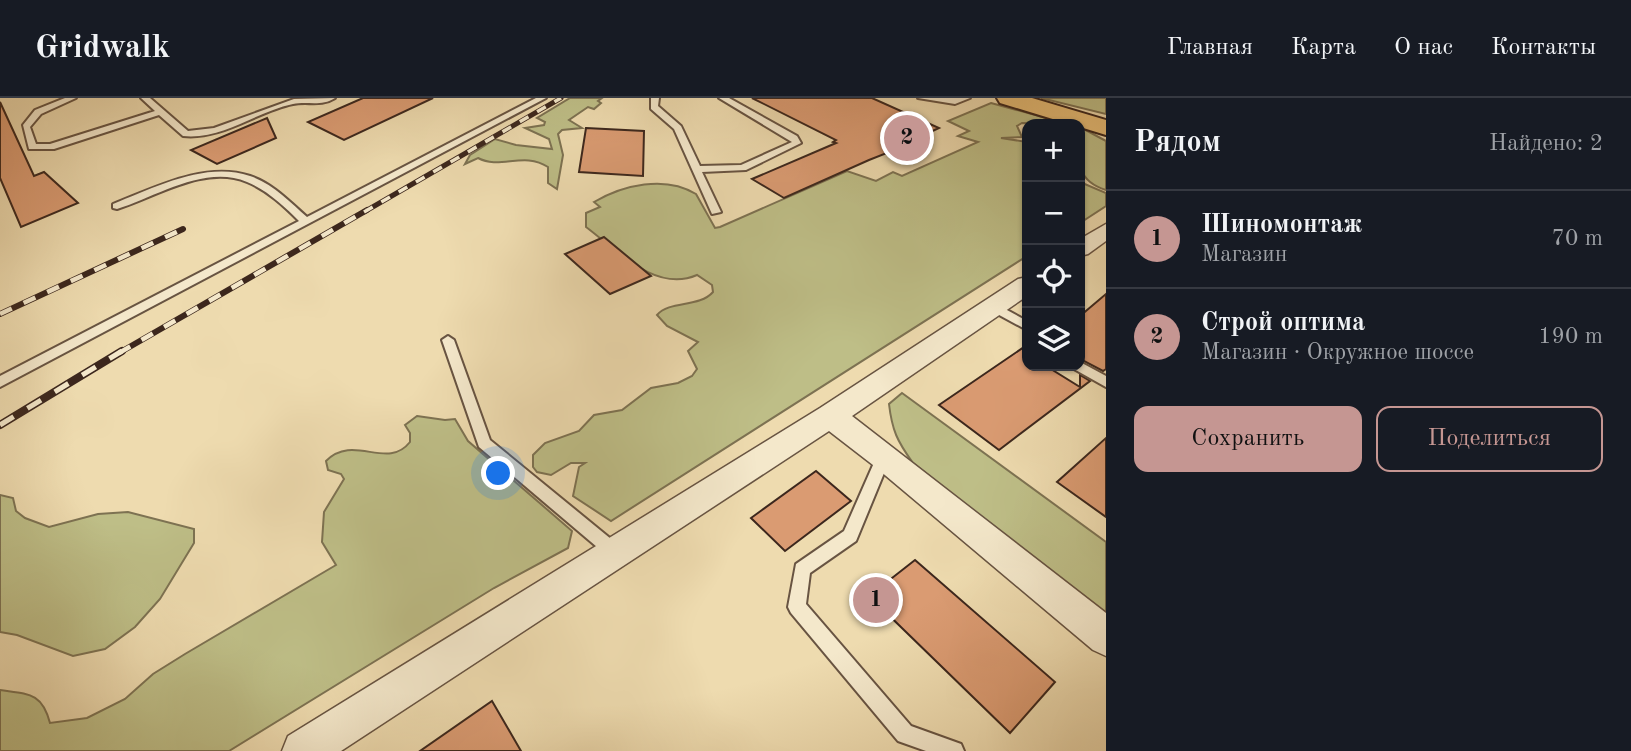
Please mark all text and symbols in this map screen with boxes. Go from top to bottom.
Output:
text: Gridwalk [35,32,170,65]
text: Главная [1167,36,1253,60]
text: Карта [1291,36,1356,60]
text: О нас [1394,36,1453,60]
text: Контакты [1491,36,1596,60]
pin: 2 [884,112,930,164]
map controls [1022,119,1085,371]
button: + [1022,119,1085,182]
text: Рядом [1134,128,1221,158]
text: Найдено: 2 [1489,132,1603,155]
button: − [1022,182,1085,245]
text: Шиномонтаж [1201,212,1362,238]
text: 1 [1150,227,1164,250]
text: 70 m [1552,227,1603,250]
text: Магазин [1201,243,1287,266]
button: locate [1022,245,1085,308]
button: layers [1022,308,1085,371]
text: Строй оптима [1201,310,1365,336]
text: 2 [1150,325,1164,348]
text: 190 m [1538,325,1603,348]
text: Магазин · Окружное шоссе [1201,341,1474,364]
button: Сохранить [1134,406,1362,472]
button: Поделиться [1376,406,1603,472]
your location [481,456,515,490]
pin: 1 [853,574,899,626]

